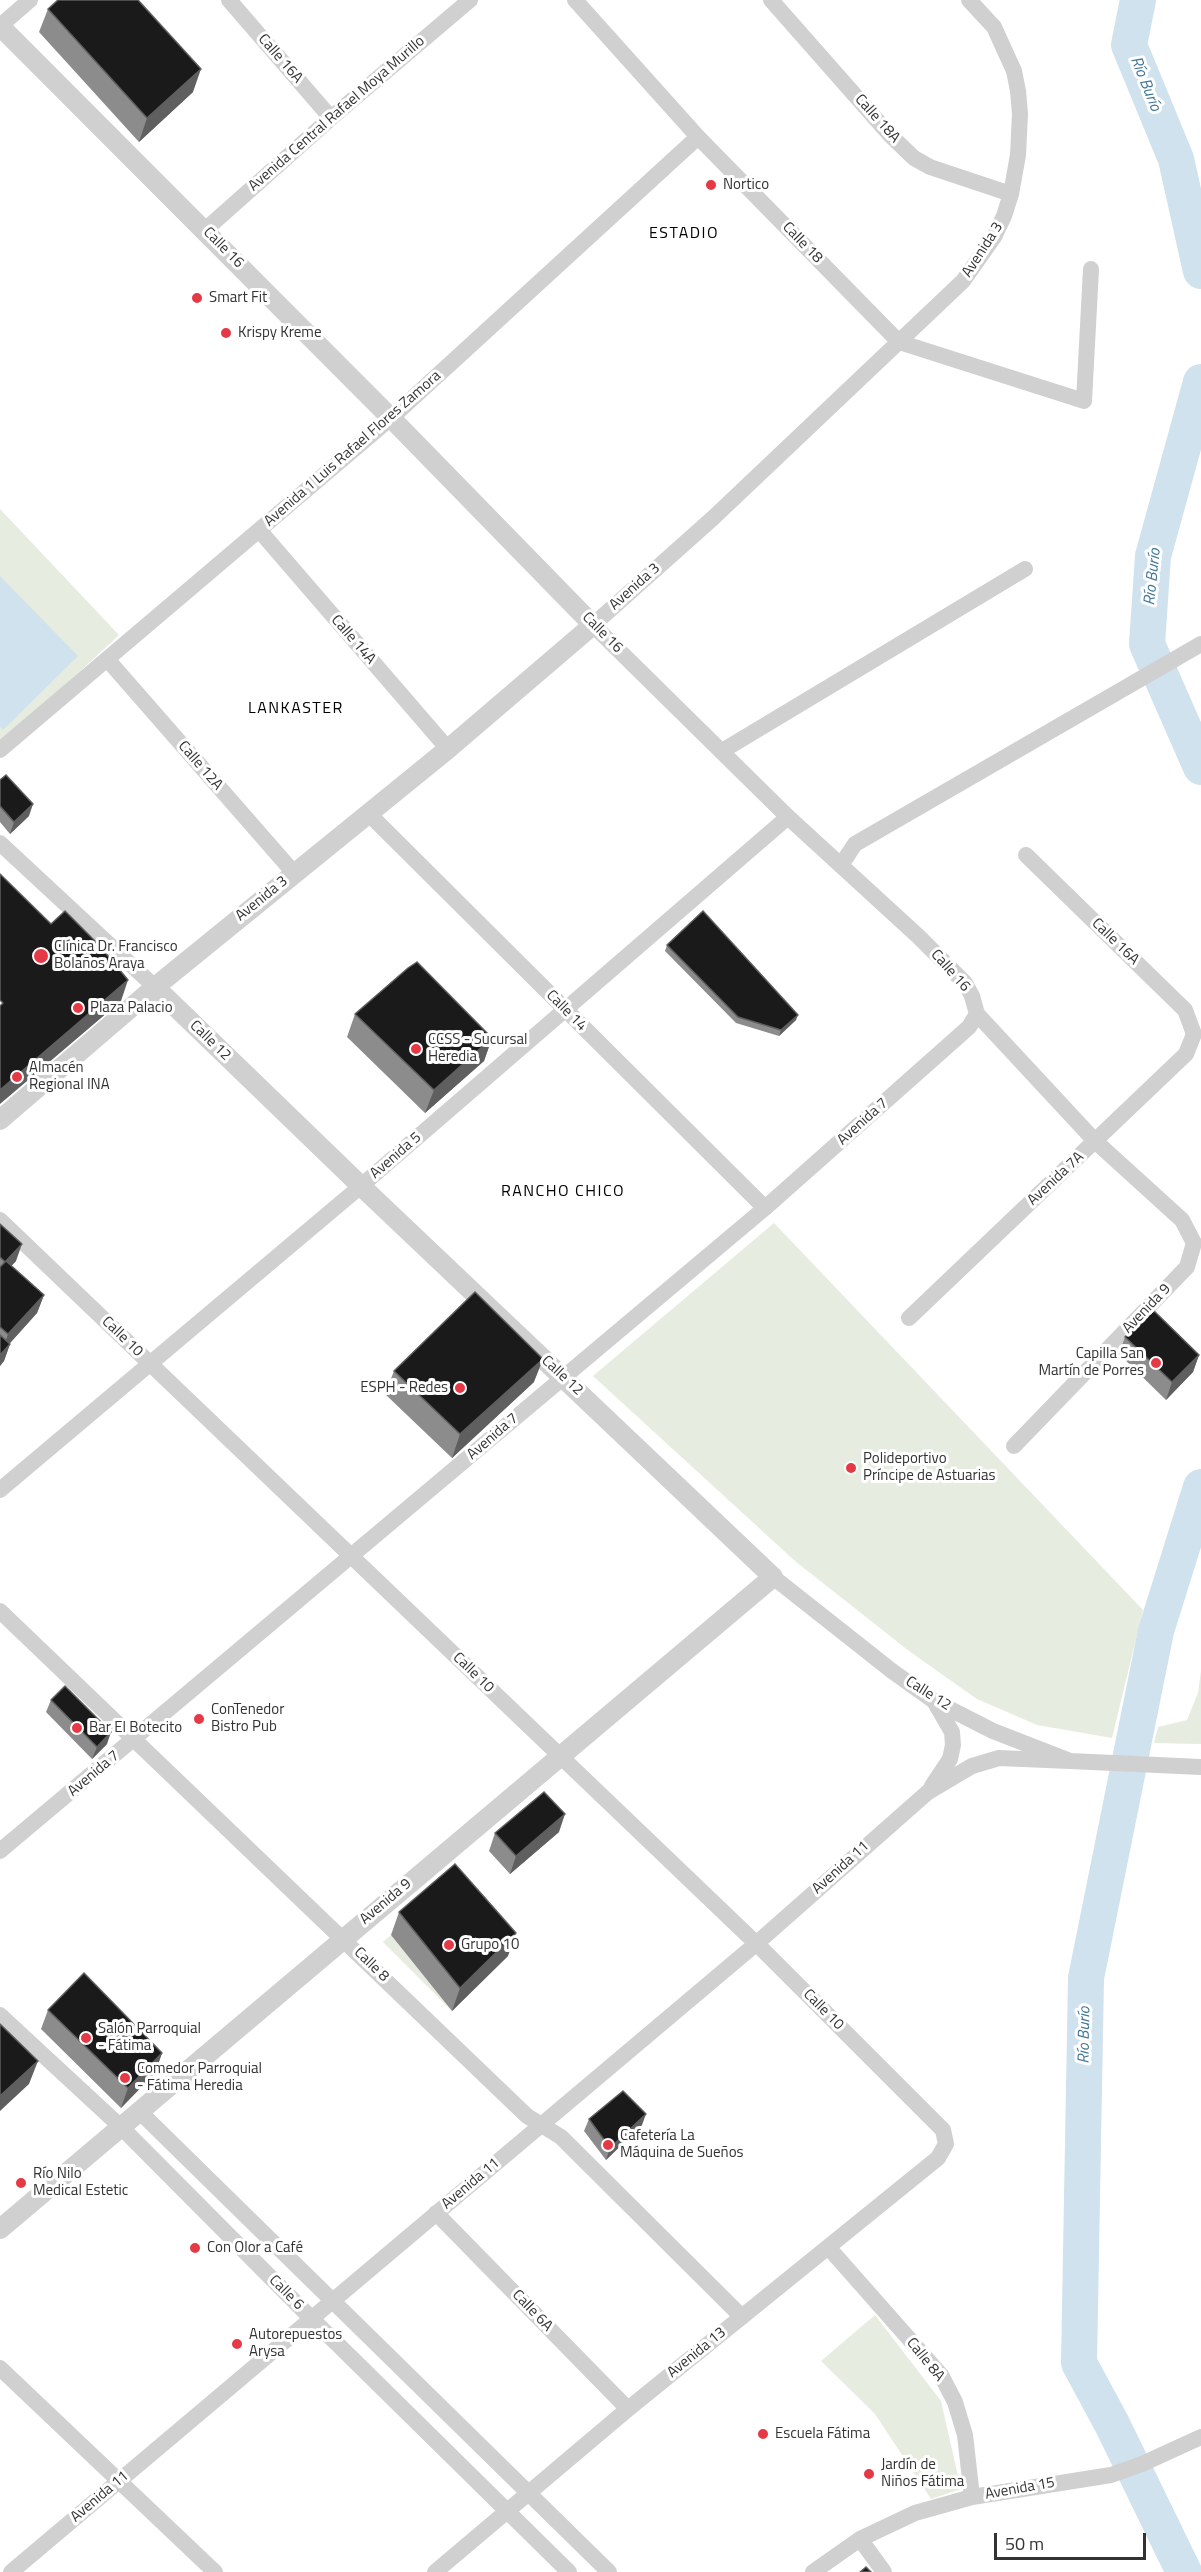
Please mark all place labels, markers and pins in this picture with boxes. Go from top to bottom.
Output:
place label: Nortico [723,176,769,194]
marker: Nortico [704,178,718,192]
place label: Smart Fit [209,289,267,307]
marker: Smart Fit [190,291,204,305]
place label: Krispy Kreme [238,324,321,342]
marker: Krispy Kreme [219,326,233,340]
place label: Clínica Dr. Francisco Bolaños Araya [54,938,178,973]
marker: Clínica Dr. Francisco Bolaños Araya [32,947,50,965]
place label: Plaza Palacio [90,999,173,1017]
marker: Plaza Palacio [71,1001,85,1015]
place label: CCSS - Sucursal Heredia [428,1031,527,1066]
marker: CCSS - Sucursal Heredia [409,1042,423,1056]
place label: Almacén Regional INA [29,1059,110,1094]
marker: Almacén Regional INA [10,1070,24,1084]
place label: Capilla San Martín de Porres [1038,1345,1144,1380]
marker: Capilla San Martín de Porres [1149,1356,1163,1370]
place label: ESPH - Redes [360,1379,448,1397]
marker: ESPH - Redes [453,1381,467,1395]
place label: Polideportivo Príncipe de Astuarias [863,1450,995,1485]
marker: Polideportivo Príncipe de Astuarias [844,1461,858,1475]
place label: ConTenedor Bistro Pub [211,1701,284,1736]
marker: ConTenedor Bistro Pub [192,1712,206,1726]
place label: Bar El Botecito [89,1719,182,1737]
marker: Bar El Botecito [70,1721,84,1735]
place label: Grupo 10 [461,1936,519,1954]
marker: Grupo 10 [442,1938,456,1952]
place label: Salón Parroquial - Fátima [98,2020,201,2055]
marker: Salón Parroquial - Fátima [79,2031,93,2045]
place label: Comedor Parroquial - Fátima Heredia [137,2060,262,2095]
marker: Comedor Parroquial - Fátima Heredia [118,2071,132,2085]
place label: Cafetería La Máquina de Sueños [620,2127,744,2162]
marker: Cafetería La Máquina de Sueños [601,2138,615,2152]
place label: Río Nilo Medical Estetic [33,2165,128,2200]
marker: Río Nilo Medical Estetic [14,2176,28,2190]
place label: Con Olor a Café [207,2239,303,2257]
marker: Con Olor a Café [188,2241,202,2255]
place label: Autorepuestos Arysa [249,2326,342,2361]
marker: Autorepuestos Arysa [230,2337,244,2351]
place label: Escuela Fátima [775,2425,870,2443]
marker: Escuela Fátima [756,2427,770,2441]
place label: Jardín de Niños Fátima [881,2456,964,2491]
marker: Jardín de Niños Fátima [862,2467,876,2481]

